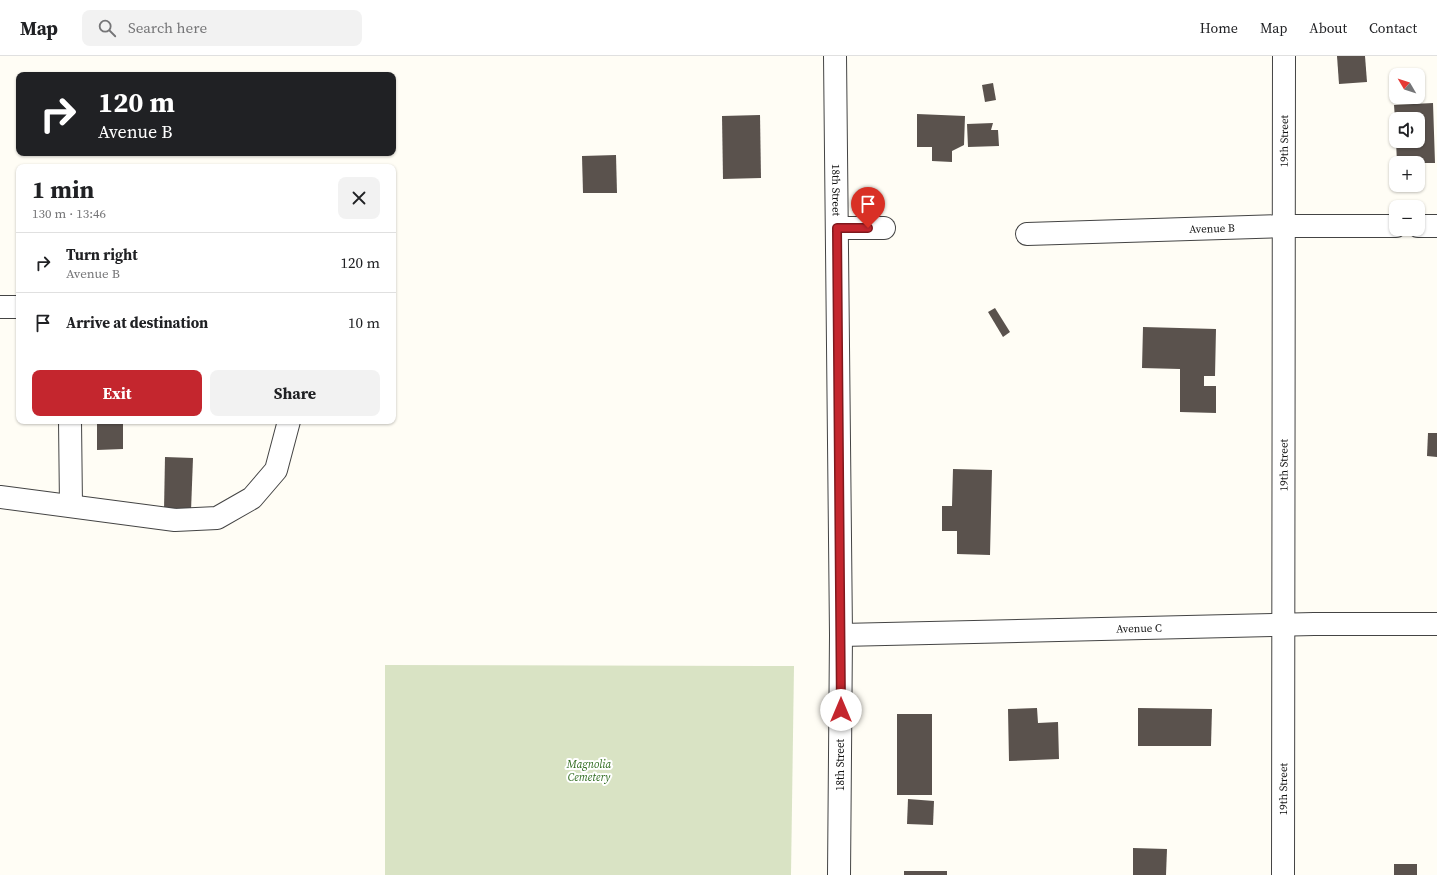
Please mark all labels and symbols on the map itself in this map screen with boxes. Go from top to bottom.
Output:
north arrow [1389,68,1425,104]
street label: 19th Street [1277,114,1292,167]
street label: 18th Street [828,164,844,217]
pin [851,187,885,228]
street label: Avenue B [1189,221,1235,237]
street label: 19th Street [1276,438,1292,491]
street label: Avenue C [1116,621,1162,637]
position arrow [820,689,862,731]
street label: 18th Street [833,738,848,791]
park label: Magnolia Cemetery [566,757,612,785]
street label: 19th Street [1276,762,1291,815]

